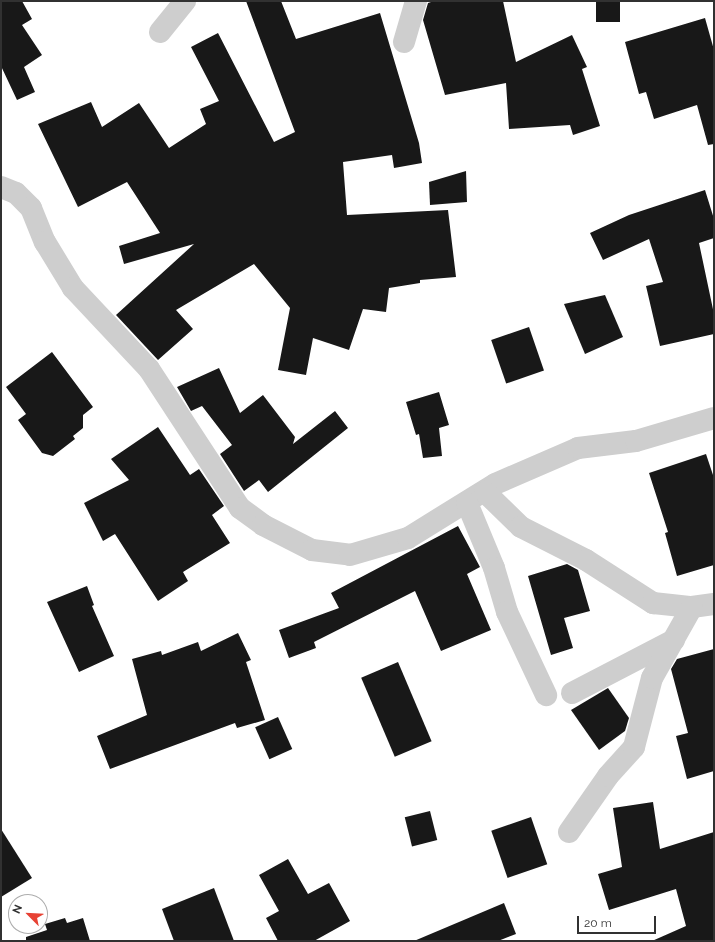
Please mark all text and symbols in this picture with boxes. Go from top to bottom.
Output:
north arrow [8,894,48,934]
text: N [10,903,25,916]
scale bar [579,908,658,934]
text: 20 m [584,916,612,930]

